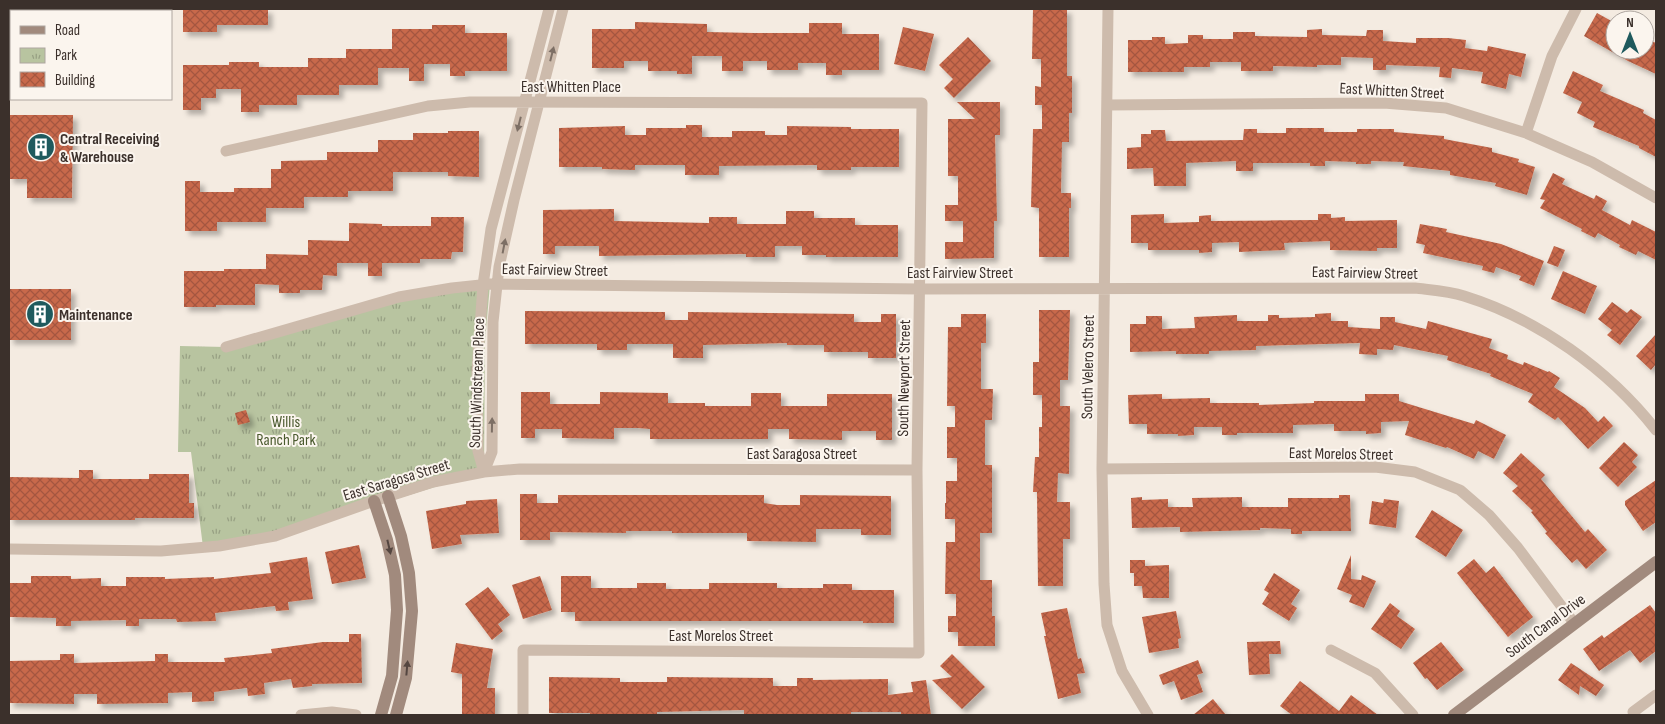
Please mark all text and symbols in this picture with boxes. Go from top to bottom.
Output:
legend [10,10,172,100]
north arrow [1605,10,1655,60]
text: N [1626,14,1634,31]
text: Road [55,21,80,40]
text: Park [55,46,77,65]
one-way arrow [548,47,556,62]
text: Building [55,71,95,90]
street label: East Whitten Place [521,78,621,97]
street label: East Whitten Street [1339,79,1445,104]
one-way arrow [515,116,523,131]
place label: Central Receiving & Warehouse [60,130,160,167]
building icon: Central Receiving & Warehouse [26,132,56,162]
one-way arrow [500,237,508,253]
street label: East Fairview Street [502,260,608,281]
street label: East Fairview Street [1312,263,1418,284]
street label: East Fairview Street [907,264,1013,283]
building icon: Maintenance [25,299,55,329]
place label: Maintenance [59,306,133,325]
street label: South Velero Street [1078,315,1099,419]
street label: South Windstream Place [466,318,489,449]
street label: South Newport Street [894,319,915,437]
park label: Willis Ranch Park [256,413,316,450]
one-way arrow [488,417,496,433]
street label: East Morelos Street [1289,444,1393,465]
street label: East Saragosa Street [747,445,857,464]
street label: East Saragosa Street [341,455,452,506]
one-way arrow [385,540,393,555]
street label: South Canal Drive [1502,590,1589,662]
street label: East Morelos Street [669,627,773,646]
one-way arrow [403,660,411,676]

